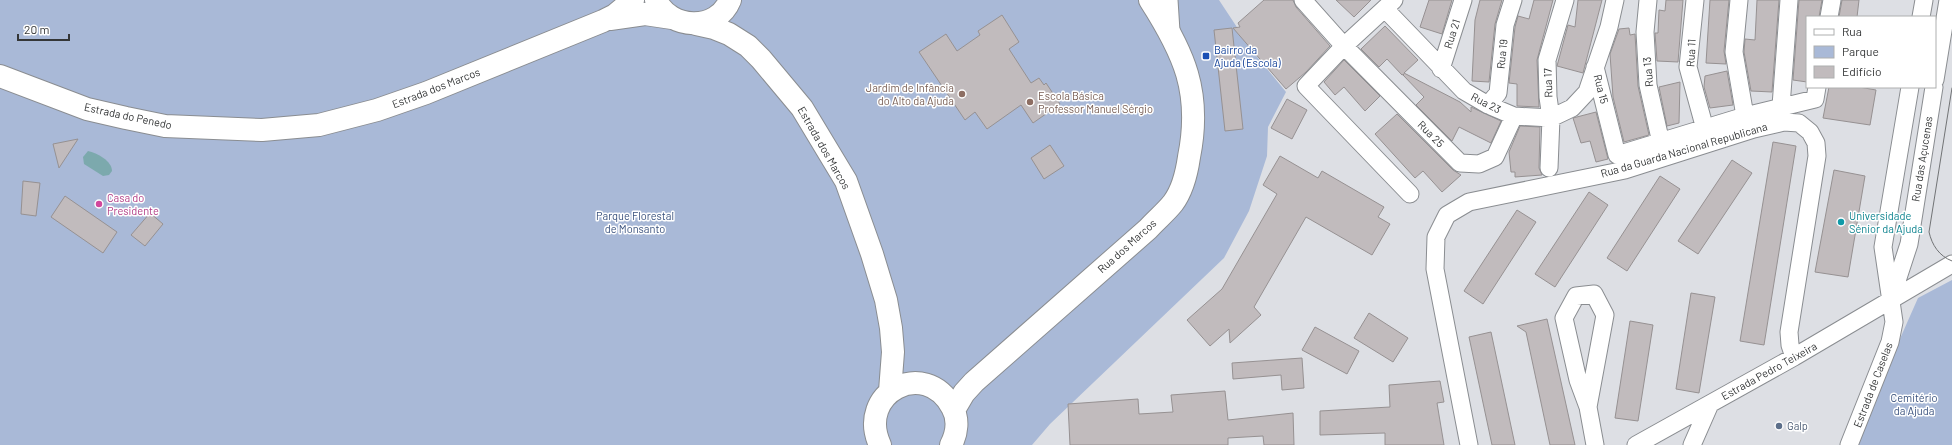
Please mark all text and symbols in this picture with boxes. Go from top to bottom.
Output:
scale bar [18,16,69,42]
legend [1806,16,1936,88]
street label: Rua 21 [1441,18,1462,50]
text: 20 m [24,22,50,36]
text: Rua [1842,24,1862,38]
street label: Rua 19 [1493,38,1510,70]
street label: Rua 11 [1683,39,1698,67]
place label: Bairro da Ajuda (Escola) [1214,43,1281,69]
text: Parque [1842,44,1879,58]
marker: Bairro da Ajuda (Escola) [1201,51,1211,61]
street label: Rua 13 [1640,57,1655,88]
text: Edifício [1842,64,1882,78]
street label: Estrada dos Marcos [390,65,482,110]
street label: Rua 17 [1540,68,1555,98]
street label: Rua 15 [1592,73,1611,105]
place label: Jardim de Infância do Alto da Ajuda [866,81,954,107]
marker: Jardim de Infância do Alto da Ajuda [957,89,967,99]
place label: Escola Básica Professor Manuel Sérgio [1038,89,1153,115]
street label: Rua 23 [1469,90,1503,116]
marker: Escola Básica Professor Manuel Sérgio [1025,97,1035,107]
street label: Estrada do Penedo [83,100,173,131]
street label: Estrada dos Marcos [795,104,853,191]
street label: Rua das Açucenas [1908,115,1935,202]
street label: Rua 25 [1415,118,1448,150]
street label: Rua da Guarda Nacional Republicana [1599,119,1769,180]
place label: Casa do Presidente [107,191,159,217]
marker: Casa do Presidente [94,199,104,209]
park label: Parque Florestal de Monsanto [596,209,674,235]
place label: Universidade Sénior da Ajuda [1849,209,1923,235]
street label: Rua dos Marcos [1095,216,1159,275]
marker: Universidade Sénior da Ajuda [1836,217,1846,227]
street label: Estrada Pedro Teixeira [1719,339,1819,402]
street label: Estrada de Caselas [1850,340,1895,429]
park label: Cemitério da Ajuda [1891,391,1937,417]
place label: Galp [1787,419,1808,432]
marker: Galp [1774,421,1784,431]

